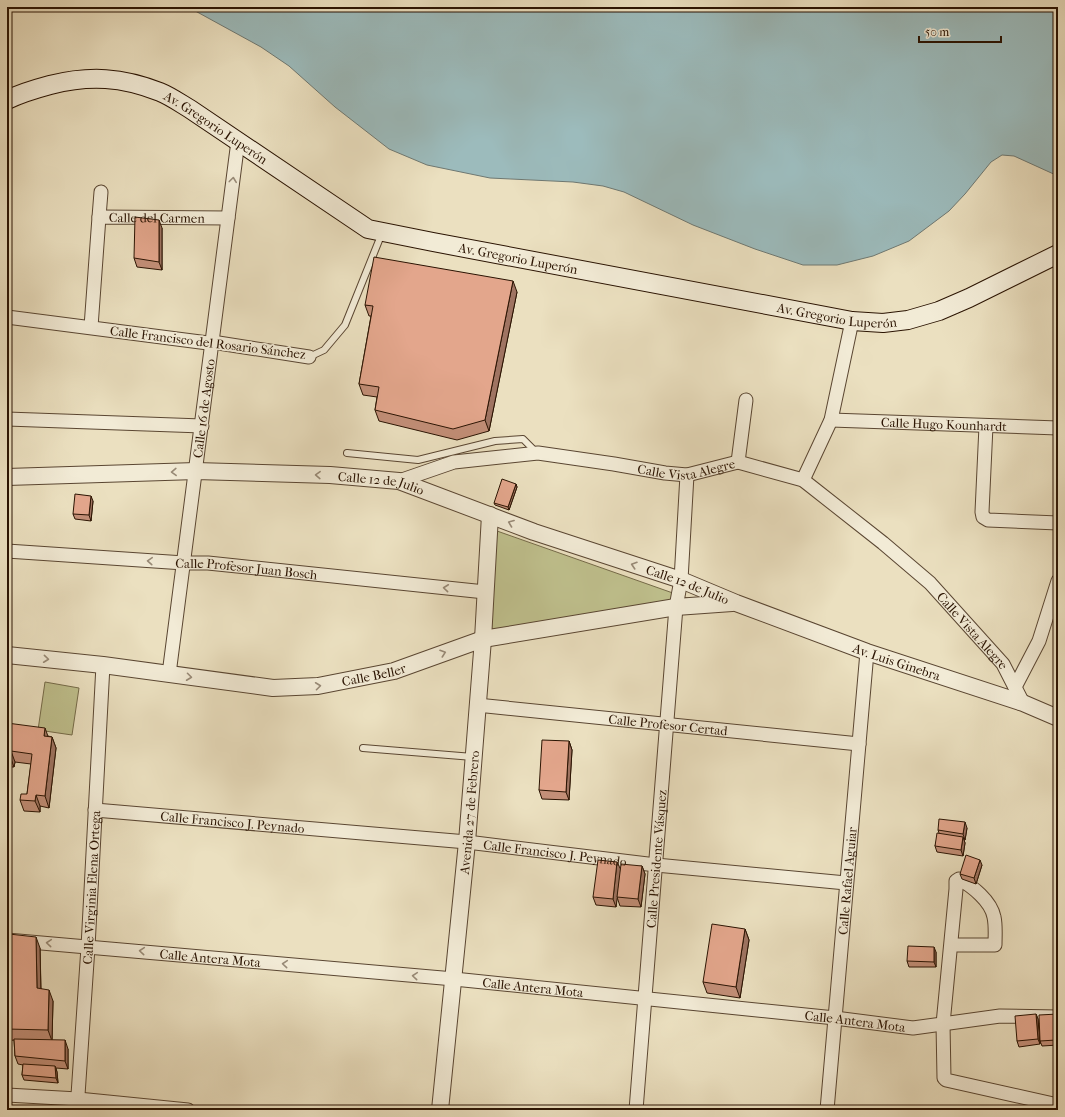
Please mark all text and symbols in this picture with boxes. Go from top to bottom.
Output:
scale bar [919,18,1001,44]
text: 50 m [925,25,949,39]
street label: Av. Gregorio Luperón [161,88,271,167]
one-way arrow [228,177,237,183]
street label: Calle del Carmen [109,210,205,226]
street label: Av. Gregorio Luperón [456,240,579,277]
street label: Av. Gregorio Luperón [775,300,898,331]
street label: Calle Francisco del Rosario Sánchez [109,323,307,362]
street label: Calle 16 de Agosto [190,357,218,459]
street label: Calle Hugo Kounhardt [881,415,1008,434]
street label: Calle Vista Alegre [636,456,737,483]
one-way arrow [171,468,177,476]
street label: Calle 12 de Julio [337,469,427,498]
one-way arrow [315,471,321,479]
one-way arrow [507,519,514,527]
street label: Calle Profesor Juan Bosch [175,555,319,582]
one-way arrow [147,556,153,565]
one-way arrow [630,561,637,569]
street label: Calle 12 de Julio [644,562,732,607]
one-way arrow [443,584,449,593]
street label: Calle Vista Alegre [934,589,1012,672]
street label: Av. Luis Ginebra [850,640,943,684]
one-way arrow [440,650,447,658]
one-way arrow [43,654,49,663]
street label: Calle Beller [341,660,408,689]
one-way arrow [186,672,192,681]
one-way arrow [315,681,321,690]
street label: Calle Profesor Certad [608,711,729,739]
street label: Avenida 27 de Febrero [457,750,482,876]
street label: Calle Presidente Vásquez [643,789,669,929]
street label: Calle Virginia Elena Ortega [80,809,103,965]
street label: Calle Francisco J. Peynado [160,809,305,836]
street label: Calle Rafael Aguiar [835,826,860,935]
street label: Calle Francisco J. Peynado [482,837,628,869]
one-way arrow [46,939,52,948]
street label: Calle Antera Mota [159,946,262,970]
one-way arrow [139,947,145,956]
one-way arrow [282,960,288,969]
one-way arrow [412,972,418,981]
street label: Calle Antera Mota [482,975,585,1000]
street label: Calle Antera Mota [804,1008,907,1035]

